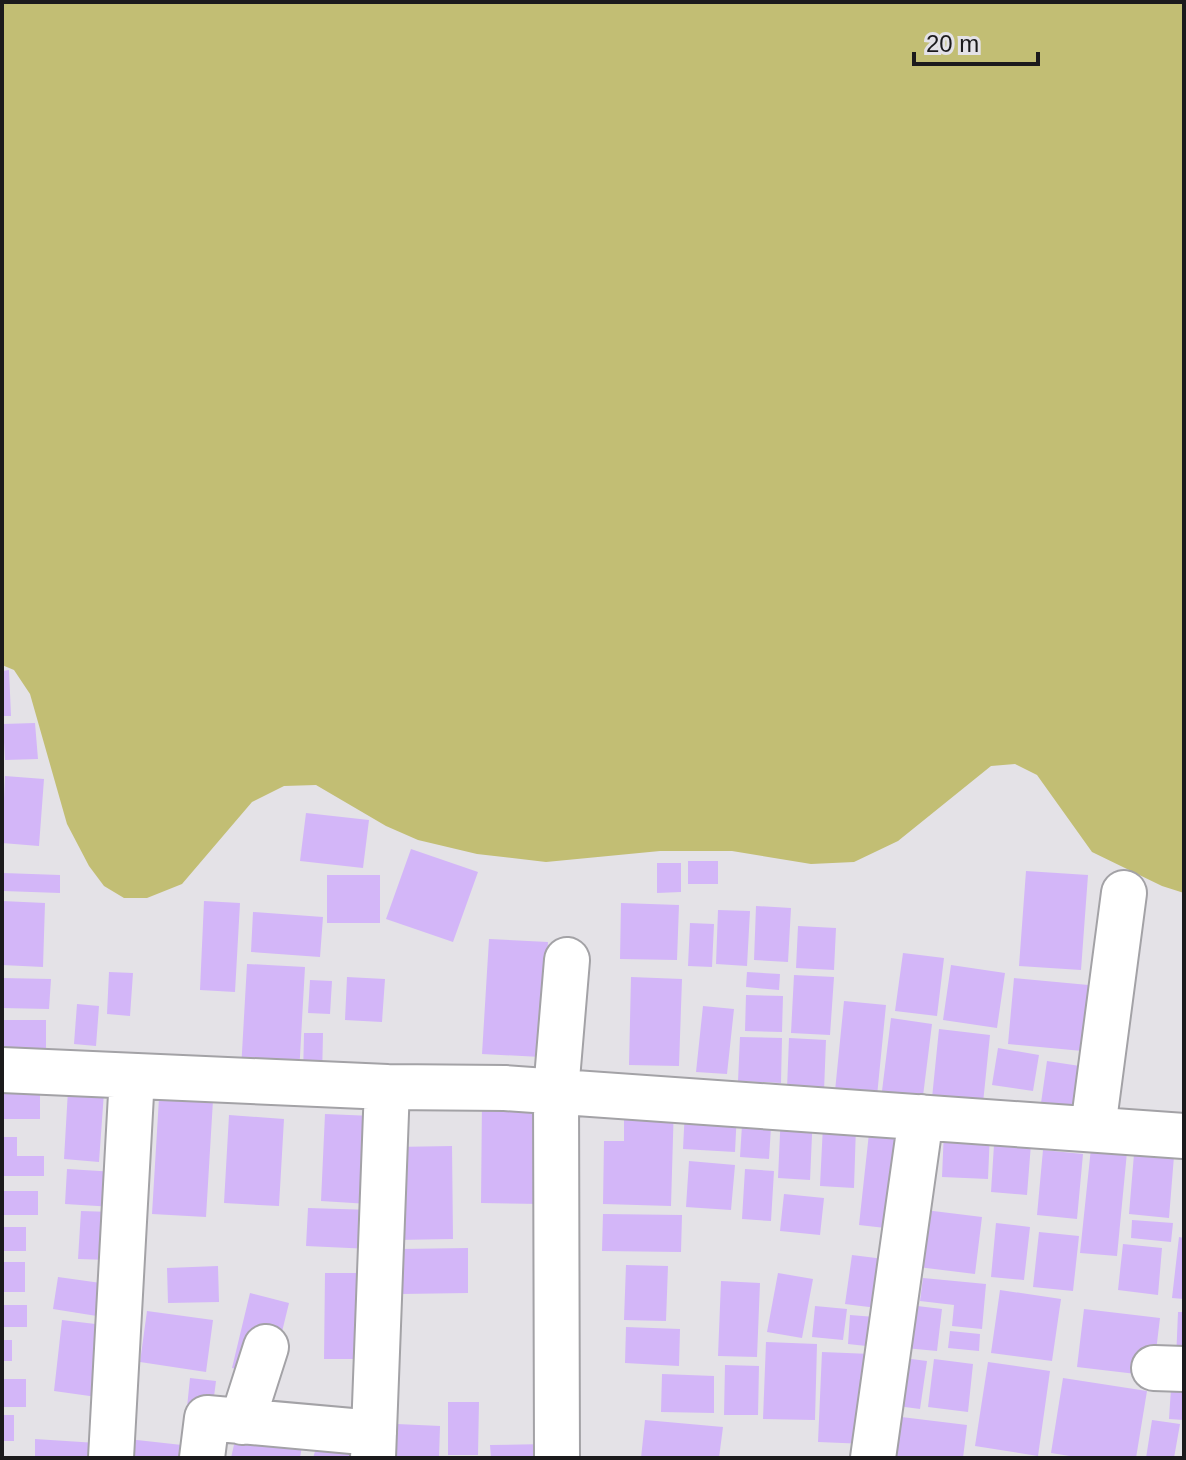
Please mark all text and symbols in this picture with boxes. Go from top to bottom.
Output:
scale bar [914,16,1038,66]
text: 20 m [926,30,979,57]

